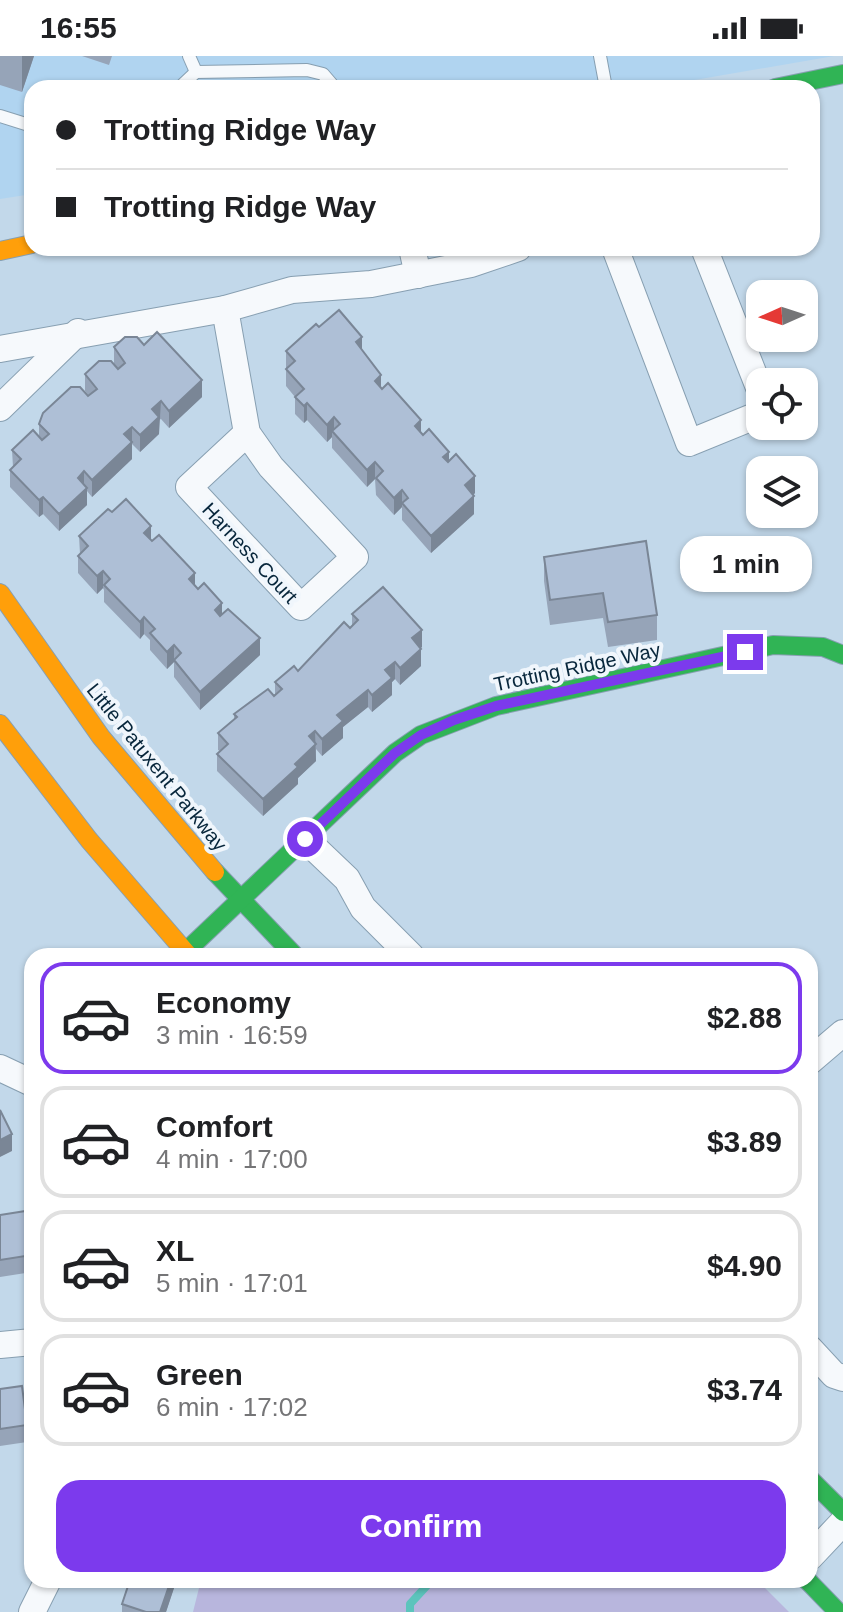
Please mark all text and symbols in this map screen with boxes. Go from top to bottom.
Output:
text: 16:55 [40,11,117,44]
text: Trotting Ridge Way [104,113,376,146]
text: Trotting Ridge Way [104,190,376,223]
north arrow [746,280,818,352]
map controls [746,280,818,528]
button: locate [746,368,818,440]
button: layers [746,456,818,528]
street label: Harness Court [198,498,302,608]
callout: 1 min [679,536,811,592]
text: 1 min [712,549,780,579]
route end [727,634,763,670]
street label: Trotting Ridge Way [492,639,662,695]
street label: Little Patuxent Parkway [83,679,231,855]
route start [287,821,323,857]
icon: car [60,982,132,1054]
text: Economy [156,986,291,1019]
text: $2.88 [707,1001,782,1034]
text: 3 min · 16:59 [156,1020,308,1050]
icon: car [60,1106,132,1178]
text: Comfort [156,1110,273,1143]
text: $3.89 [707,1125,782,1158]
text: 4 min · 17:00 [156,1144,308,1174]
icon: car [60,1230,132,1302]
text: XL [156,1234,194,1267]
text: $4.90 [707,1249,782,1282]
text: 5 min · 17:01 [156,1268,308,1298]
icon: car [60,1354,132,1426]
text: Green [156,1358,243,1391]
text: $3.74 [707,1373,782,1406]
text: 6 min · 17:02 [156,1392,308,1422]
button: Confirm [56,1480,786,1572]

